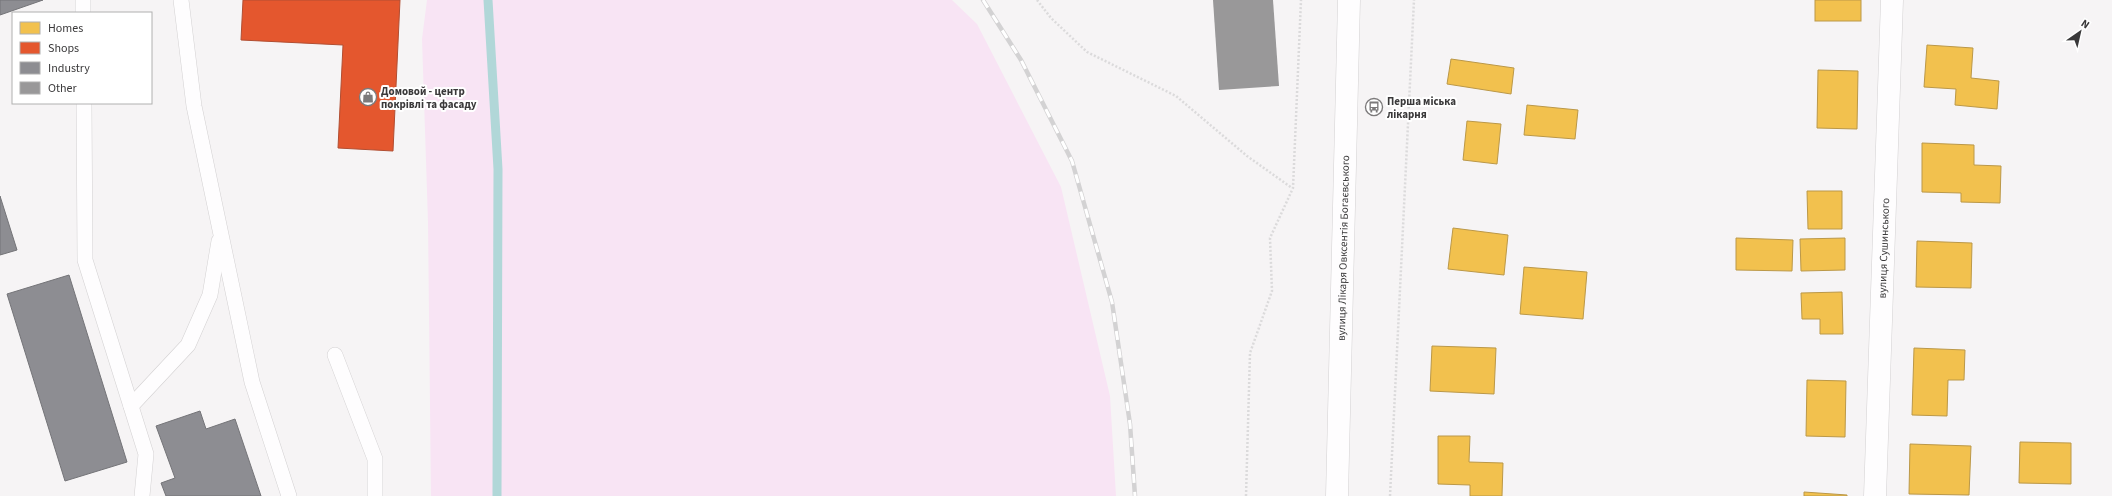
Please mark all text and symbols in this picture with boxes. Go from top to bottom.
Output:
legend [12,12,152,104]
north arrow [2060,12,2100,52]
text: N [2078,16,2093,32]
text: Homes [48,20,83,37]
text: Shops [48,40,79,57]
text: Industry [48,60,90,77]
text: Other [48,80,78,97]
place label: Домовой - центр покрівлі та фасаду [381,84,477,112]
shop icon: Домовой - центр покрівлі та фасаду [358,87,378,107]
place label: Перша міська лікарня [1387,94,1456,122]
bus stop icon: Перша міська лікарня [1364,97,1384,117]
street label: вулиця Лікаря Овксентія Богаєвського [1334,155,1353,341]
street label: вулиця Сушинського [1875,198,1893,299]

